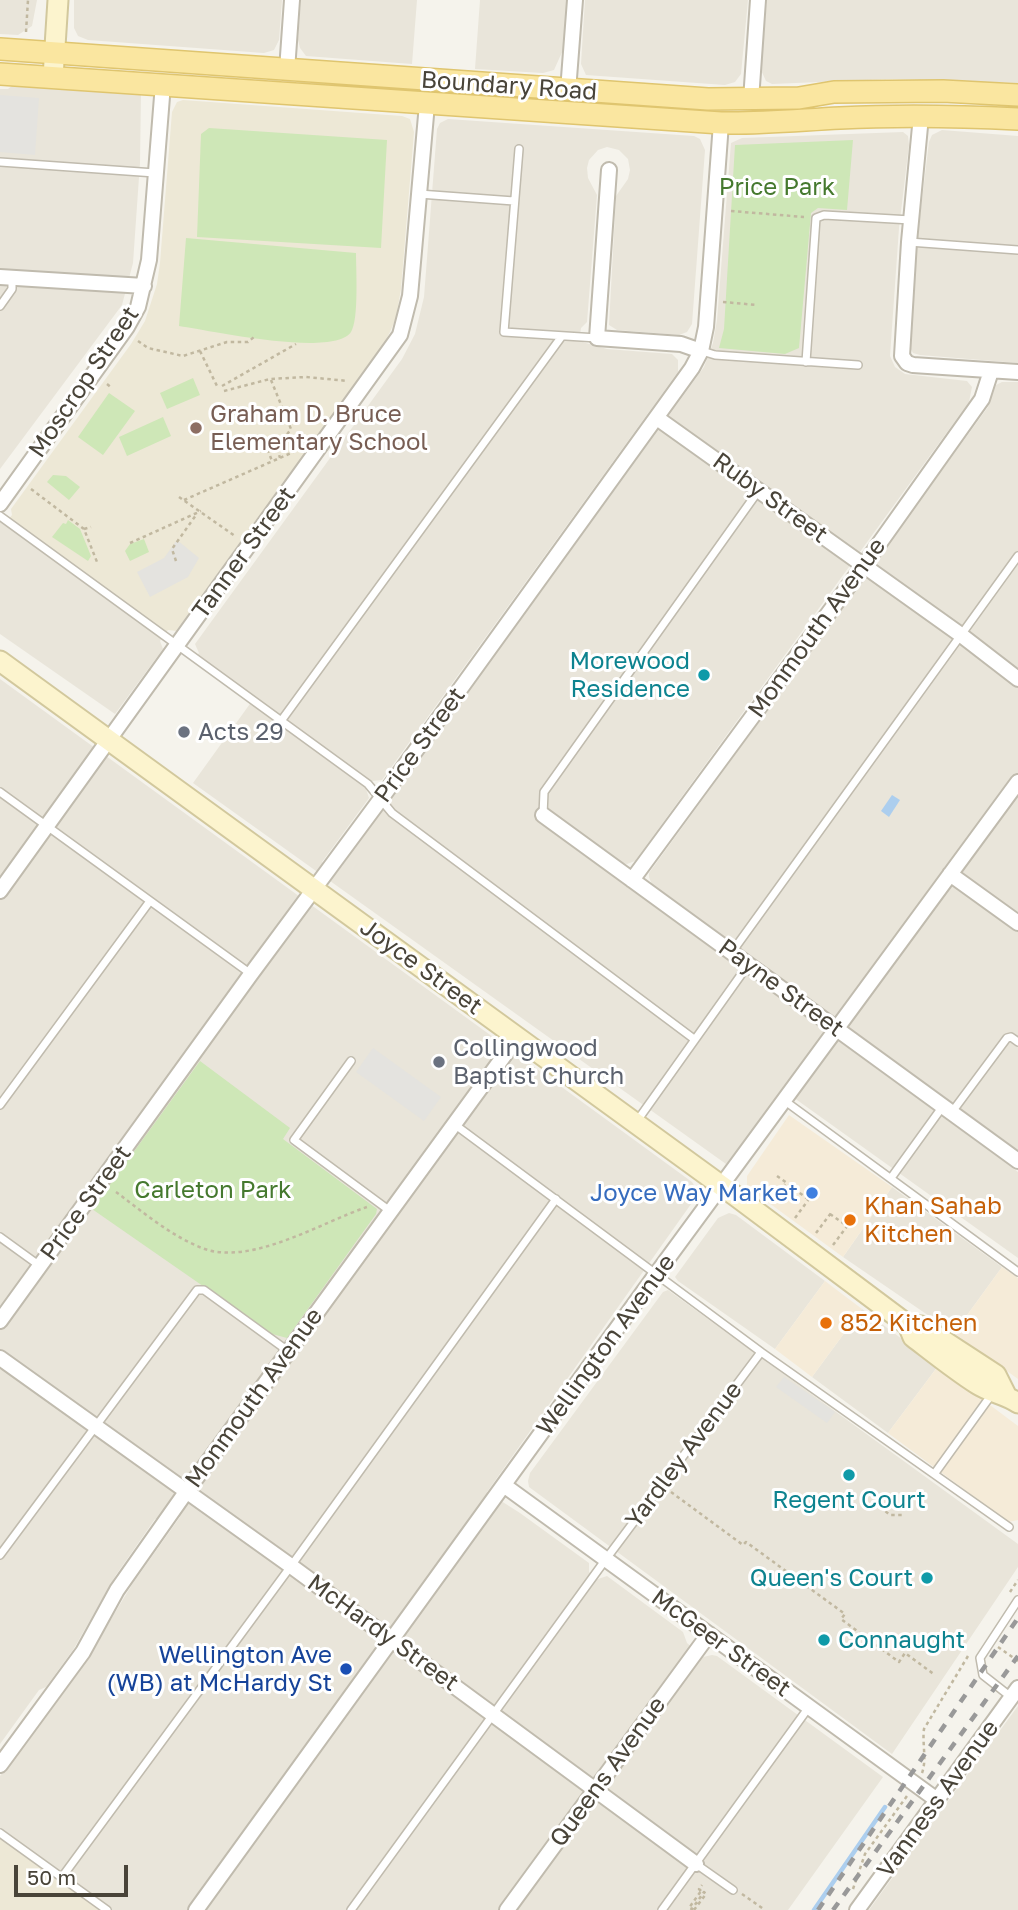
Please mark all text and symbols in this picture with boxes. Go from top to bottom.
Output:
street label: Boundary Road [420,65,598,107]
park label: Price Park [719,173,835,201]
street label: Moscrop Street [23,301,145,463]
place label: Graham D. Bruce Elementary School [210,400,428,456]
marker: Graham D. Bruce Elementary School [188,420,204,436]
street label: Ruby Street [707,447,833,549]
street label: Tanner Street [186,481,302,625]
street label: Monmouth Avenue [742,533,892,723]
place label: Morewood Residence [569,647,690,703]
marker: Morewood Residence [696,667,712,683]
street label: Price Street [369,682,471,808]
place label: Acts 29 [198,718,284,746]
marker: Acts 29 [176,724,192,740]
street label: Joyce Street [354,913,488,1021]
street label: Payne Street [713,933,849,1043]
place label: Collingwood Baptist Church [453,1034,624,1090]
marker: Collingwood Baptist Church [431,1054,447,1070]
street label: Price Street [35,1140,137,1266]
park label: Carleton Park [134,1176,292,1204]
place label: Joyce Way Market [590,1179,798,1207]
marker: Joyce Way Market [804,1185,820,1201]
place label: Khan Sahab Kitchen [864,1192,1002,1248]
marker: Khan Sahab Kitchen [842,1212,858,1228]
street label: Wellington Avenue [531,1249,681,1441]
street label: Monmouth Avenue [179,1303,329,1493]
place label: 852 Kitchen [840,1309,978,1337]
marker: 852 Kitchen [818,1315,834,1331]
street label: Yardley Avenue [620,1376,748,1534]
marker: Regent Court [841,1467,857,1483]
place label: Regent Court [772,1486,926,1514]
place label: Queen's Court [750,1564,913,1592]
street label: McHardy Street [302,1568,464,1698]
marker: Queen's Court [919,1570,935,1586]
street label: McGeer Street [646,1583,796,1703]
place label: Connaught [838,1626,965,1654]
marker: Connaught [816,1632,832,1648]
place label: Wellington Ave (WB) at McHardy St [106,1641,332,1697]
marker: Wellington Ave (WB) at McHardy St [338,1661,354,1677]
street label: Queens Avenue [544,1691,672,1853]
street label: Vanness Avenue [871,1715,1005,1883]
scale bar [18,1850,131,1894]
text: 50 m [27,1864,76,1890]

